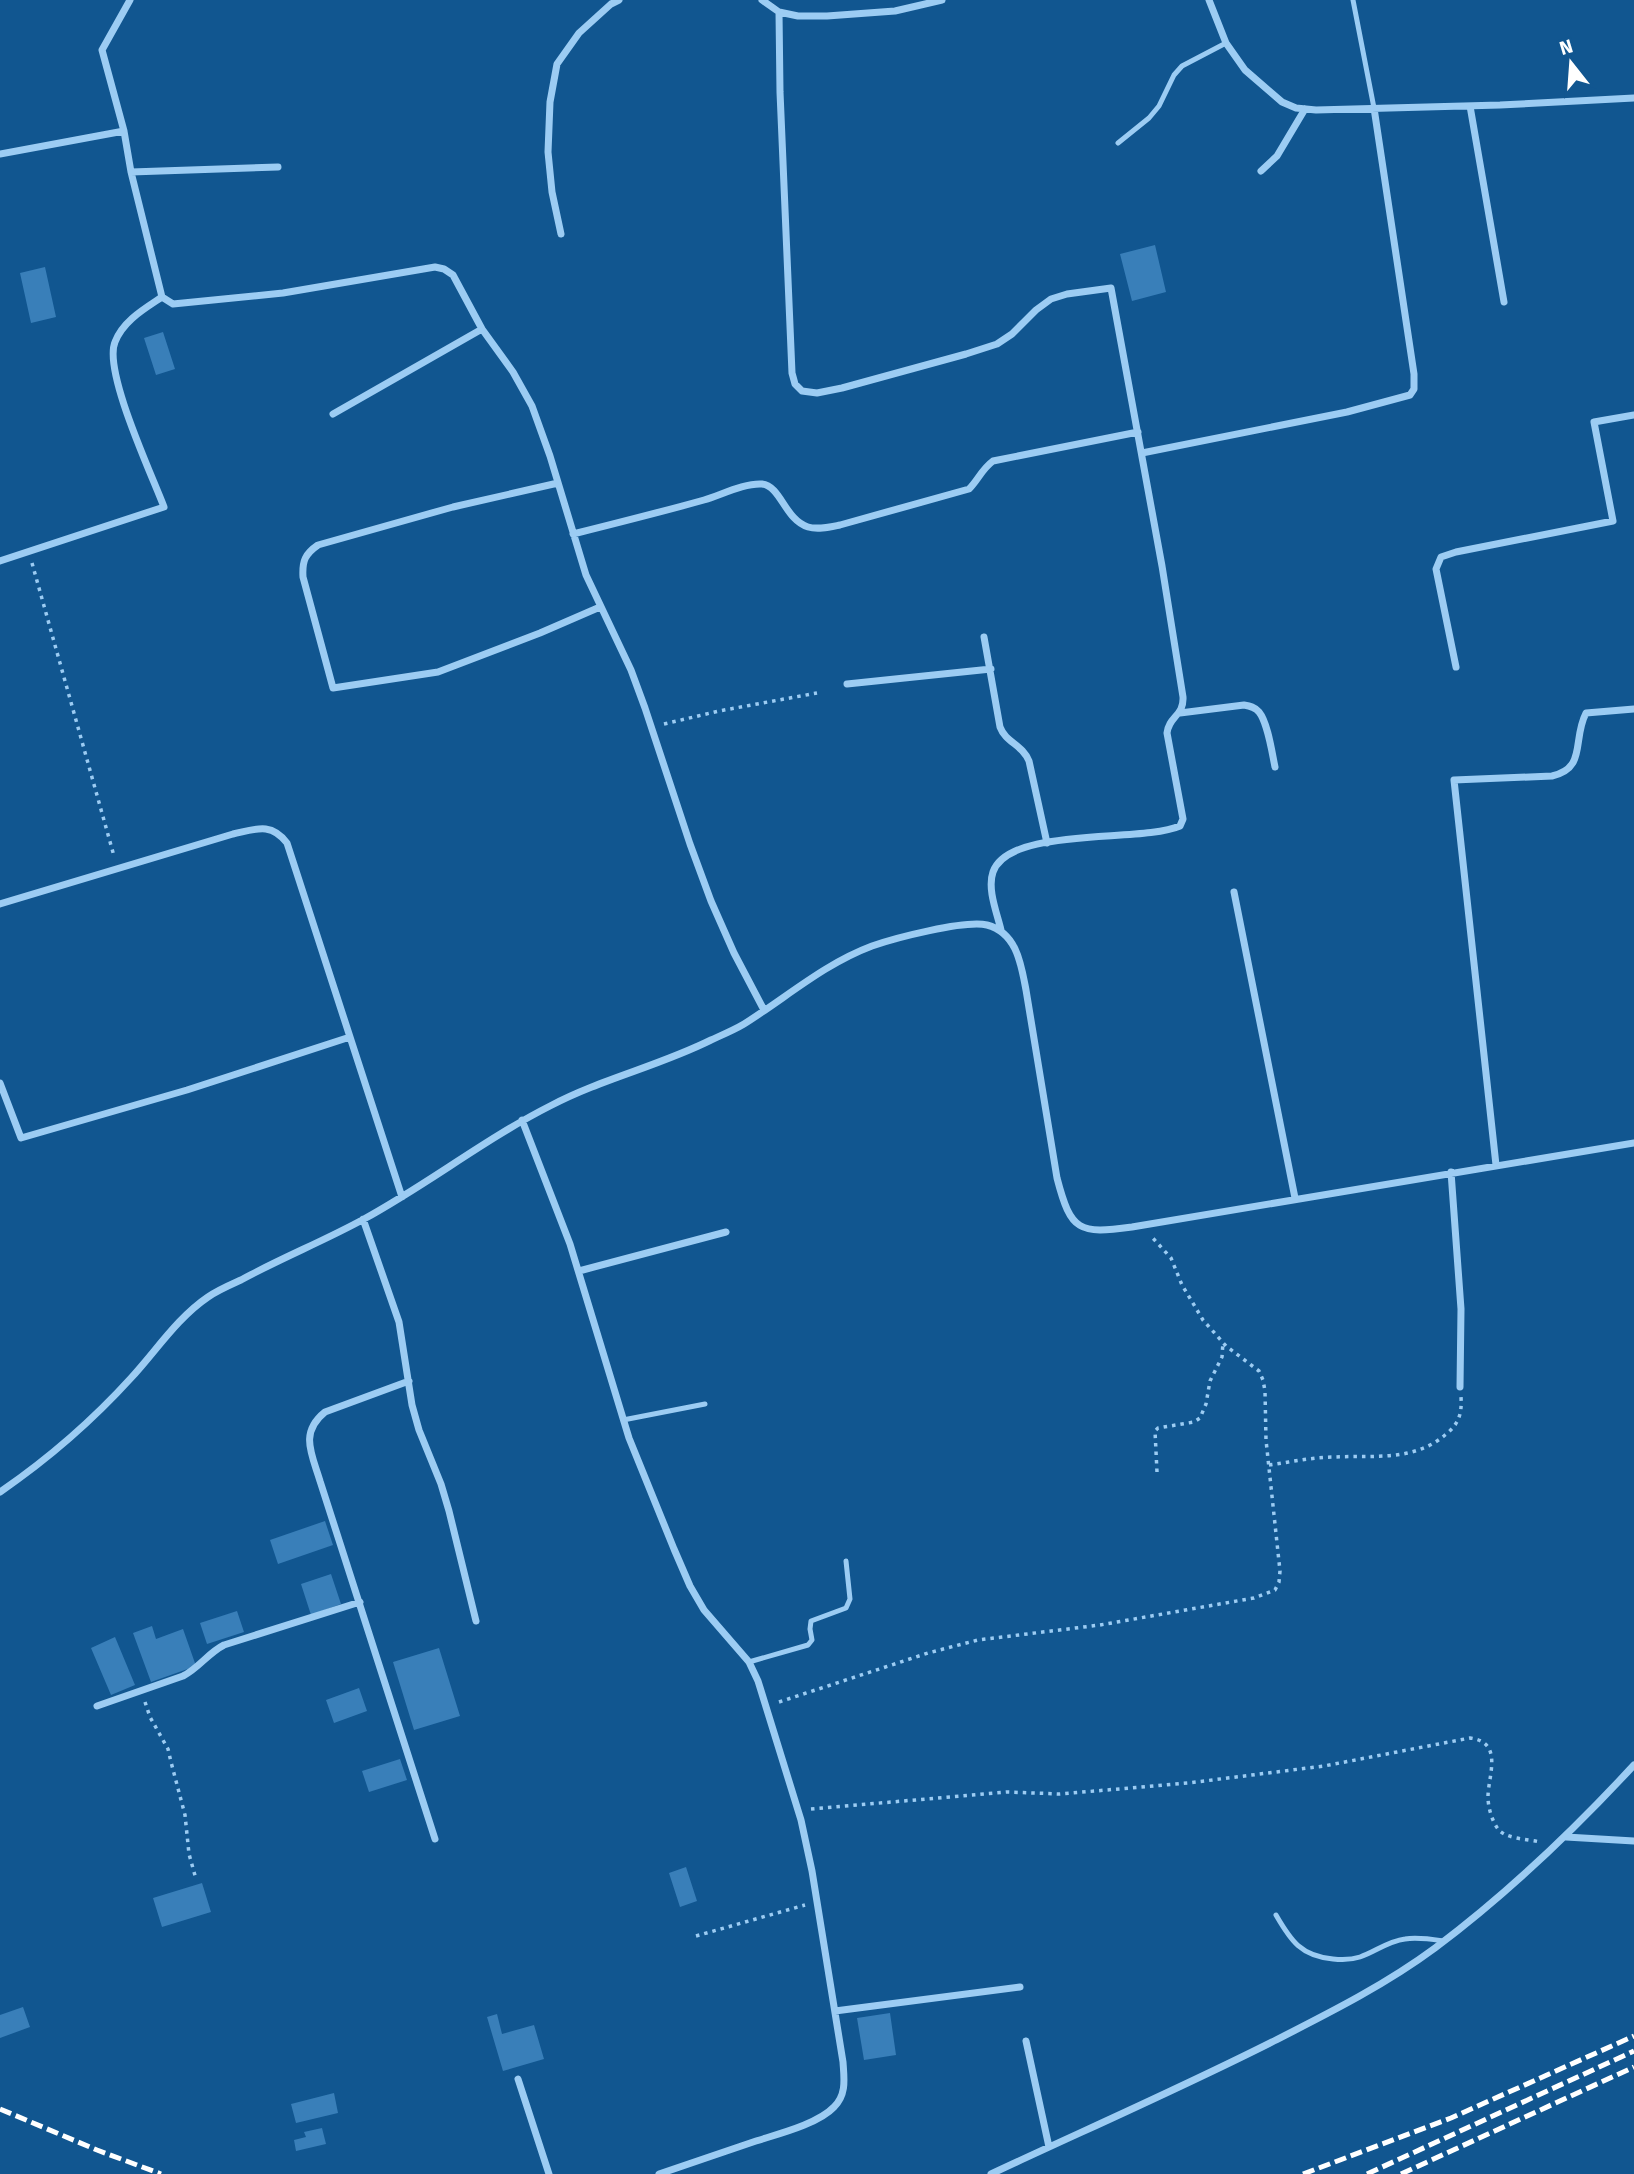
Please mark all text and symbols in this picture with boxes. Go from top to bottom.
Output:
north arrow [1536,28,1606,98]
text: N [1557,34,1576,60]

